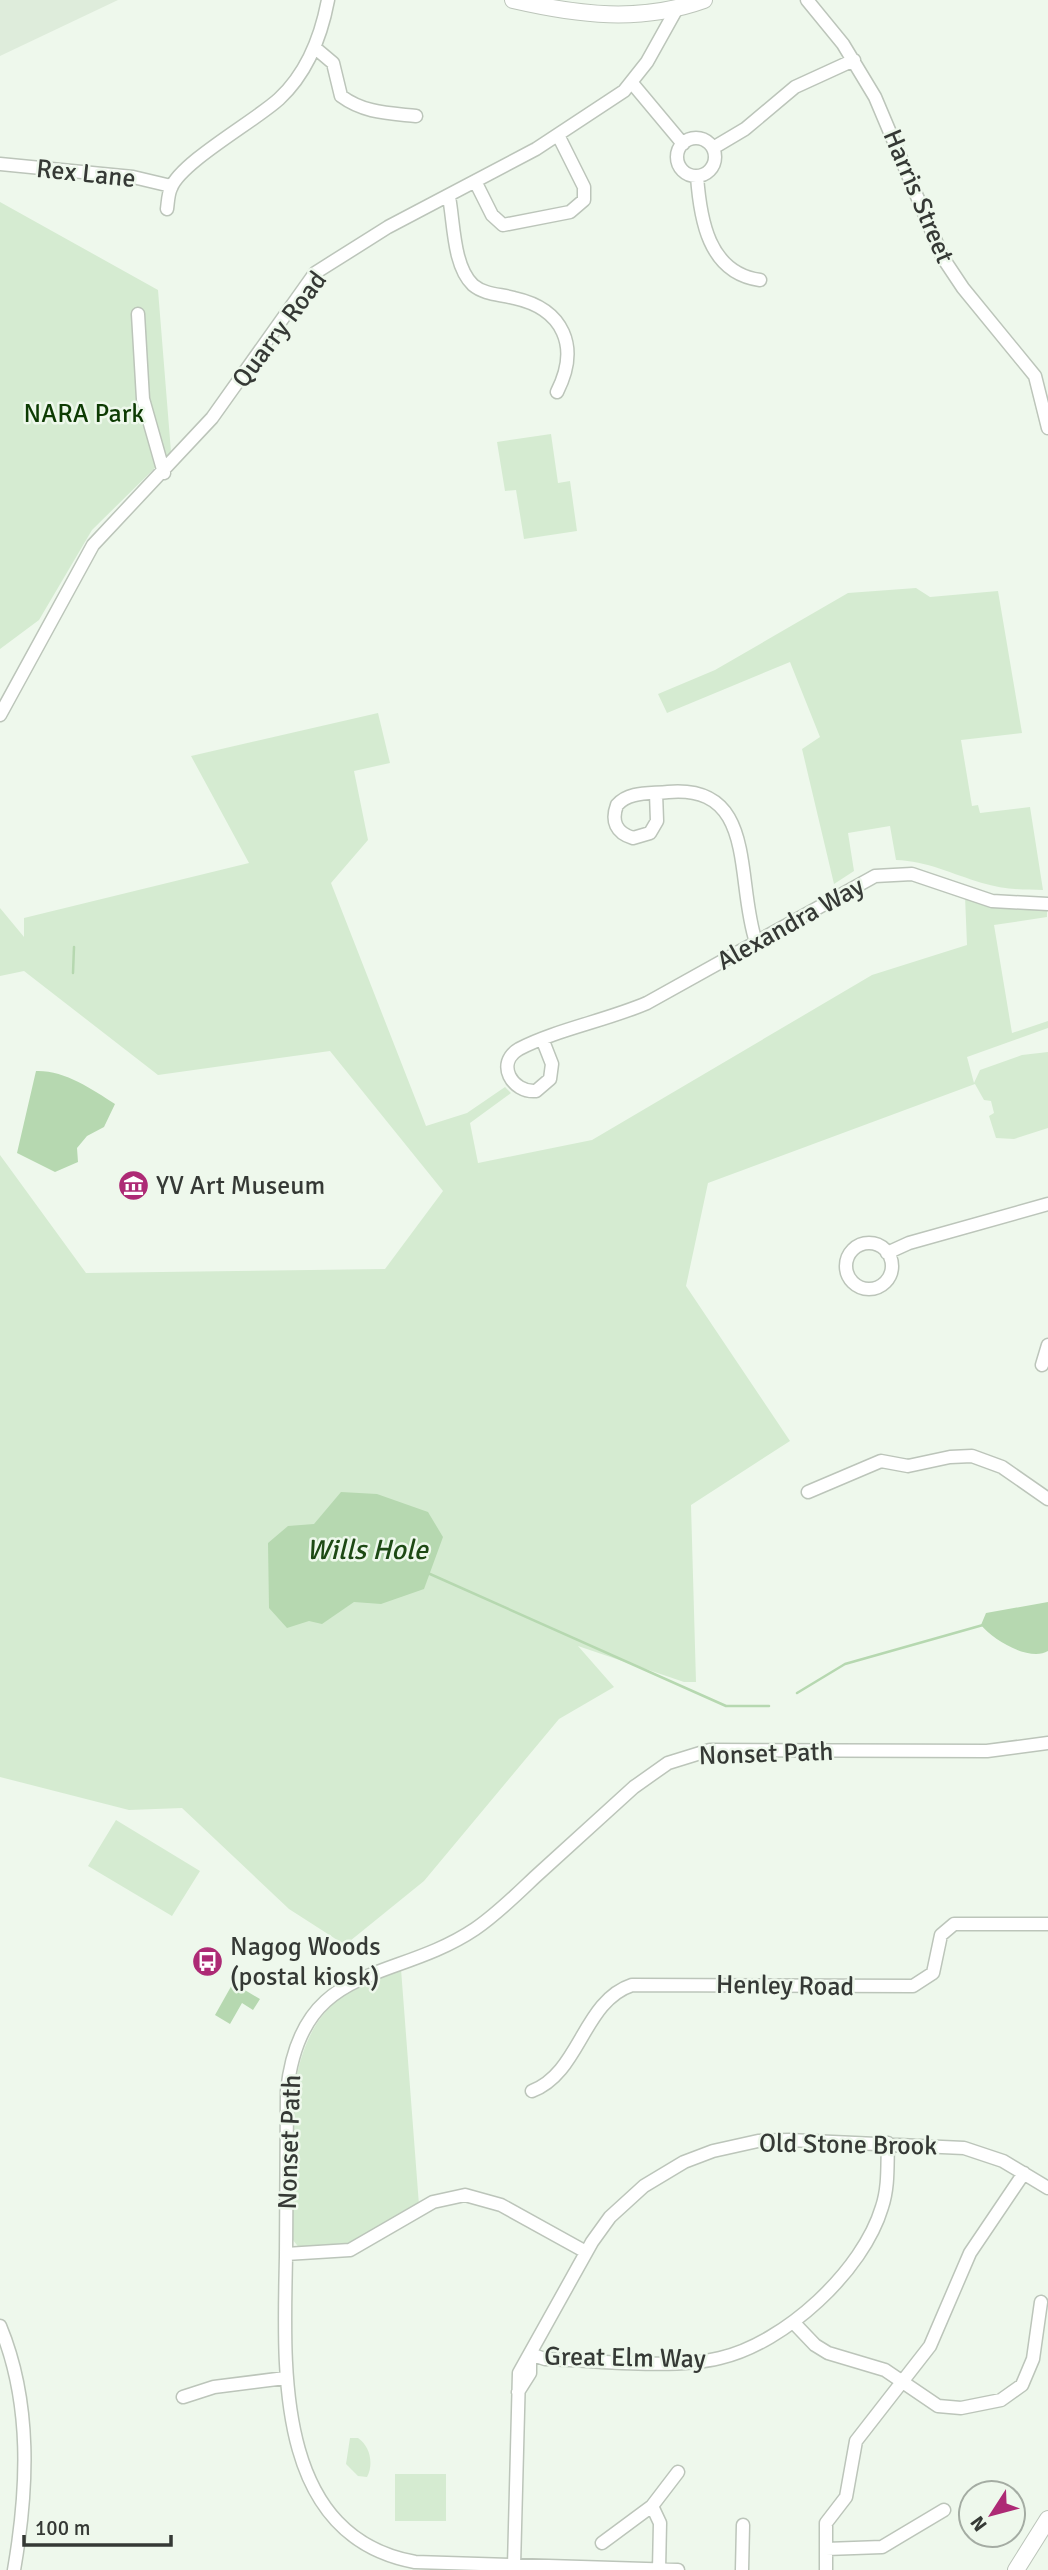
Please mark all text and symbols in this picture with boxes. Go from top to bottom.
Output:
street label: Harris Street [876,125,961,268]
street label: Rex Lane [35,153,137,195]
street label: Quarry Road [226,265,334,394]
park label: NARA Park [24,398,144,430]
street label: Alexandra Way [711,870,870,977]
museum icon: YV Art Museum [116,1168,150,1202]
place label: YV Art Museum [156,1170,325,1202]
water label: Wills Hole [306,1533,430,1567]
street label: Nonset Path [698,1736,834,1772]
place label: Nagog Woods (postal kiosk) [230,1931,381,1993]
bus stop icon: Nagog Woods (postal kiosk) [190,1944,224,1978]
street label: Henley Road [716,1969,854,2003]
street label: Nonset Path [272,2074,308,2210]
street label: Old Stone Brook [759,2127,937,2163]
street label: Great Elm Way [544,2341,706,2375]
north arrow [957,2479,1027,2549]
scale bar [24,2504,172,2548]
text: N [965,2511,993,2536]
text: 100 m [35,2515,90,2541]

